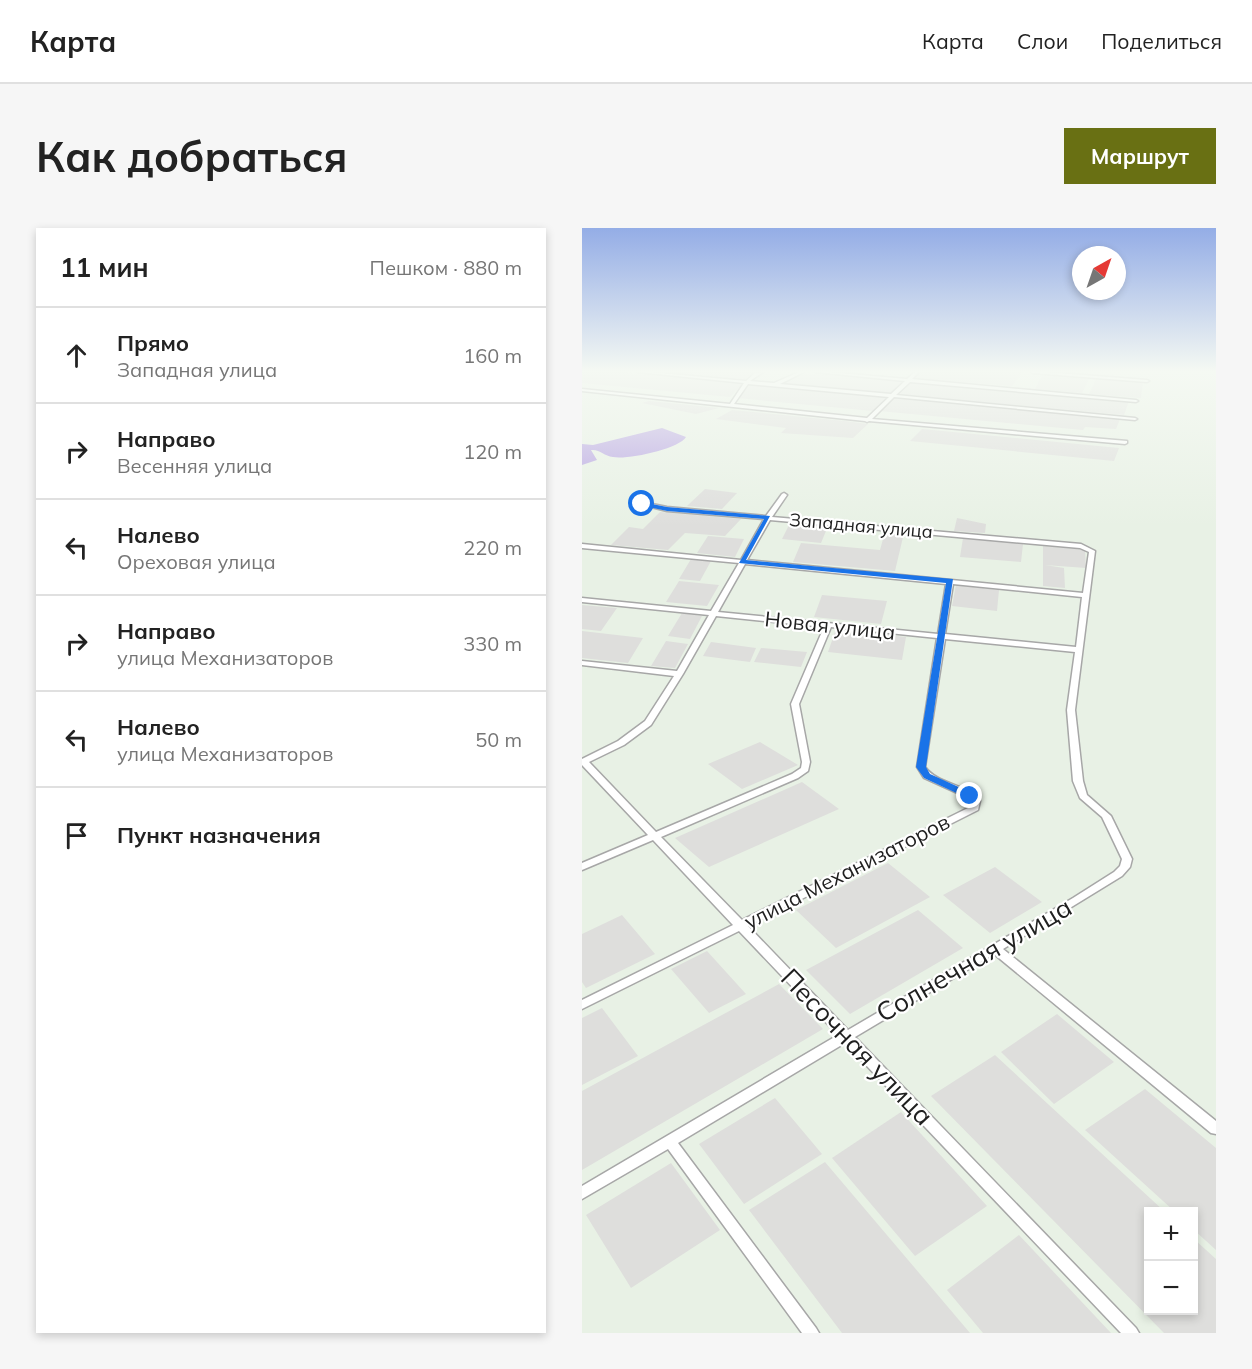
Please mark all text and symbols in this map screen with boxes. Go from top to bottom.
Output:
text: Карта [30,24,116,59]
text: Карта [922,28,984,54]
text: Слои [1017,28,1068,54]
text: Поделиться [1101,28,1222,54]
button: Маршрут [1064,128,1216,184]
text: Как добраться [36,130,348,183]
north arrow [1072,246,1126,300]
text: 11 мин [60,251,149,284]
text: Пешком · 880 m [370,255,522,280]
text: Прямо [117,329,189,357]
icon: ahead [60,339,93,372]
text: 160 m [463,343,522,368]
text: Западная улица [117,357,277,382]
text: Направо [117,425,215,453]
icon: right [60,435,93,468]
text: 120 m [463,439,522,464]
text: Весенняя улица [117,453,272,478]
route start [628,490,654,516]
street label: Западная улица [788,508,934,543]
text: Налево [117,521,200,549]
icon: left [60,531,93,564]
text: 220 m [463,535,522,560]
text: Ореховая улица [117,549,276,574]
street label: Новая улица [764,605,897,645]
text: Направо [117,617,215,645]
icon: right [60,627,93,660]
text: 330 m [463,631,522,656]
text: улица Механизаторов [117,645,333,670]
text: Налево [117,713,200,741]
icon: left [60,723,93,756]
text: 50 m [475,727,522,752]
text: улица Механизаторов [117,741,333,766]
route end [956,782,982,808]
street label: улица Механизаторов [739,808,954,934]
icon: arrive [60,819,93,852]
text: Пункт назначения [117,821,321,849]
street label: Солнечная улица [870,890,1077,1029]
street label: Песочная улица [774,961,941,1132]
map controls [1144,1207,1198,1315]
button: + [1144,1207,1198,1261]
button: − [1144,1261,1198,1315]

